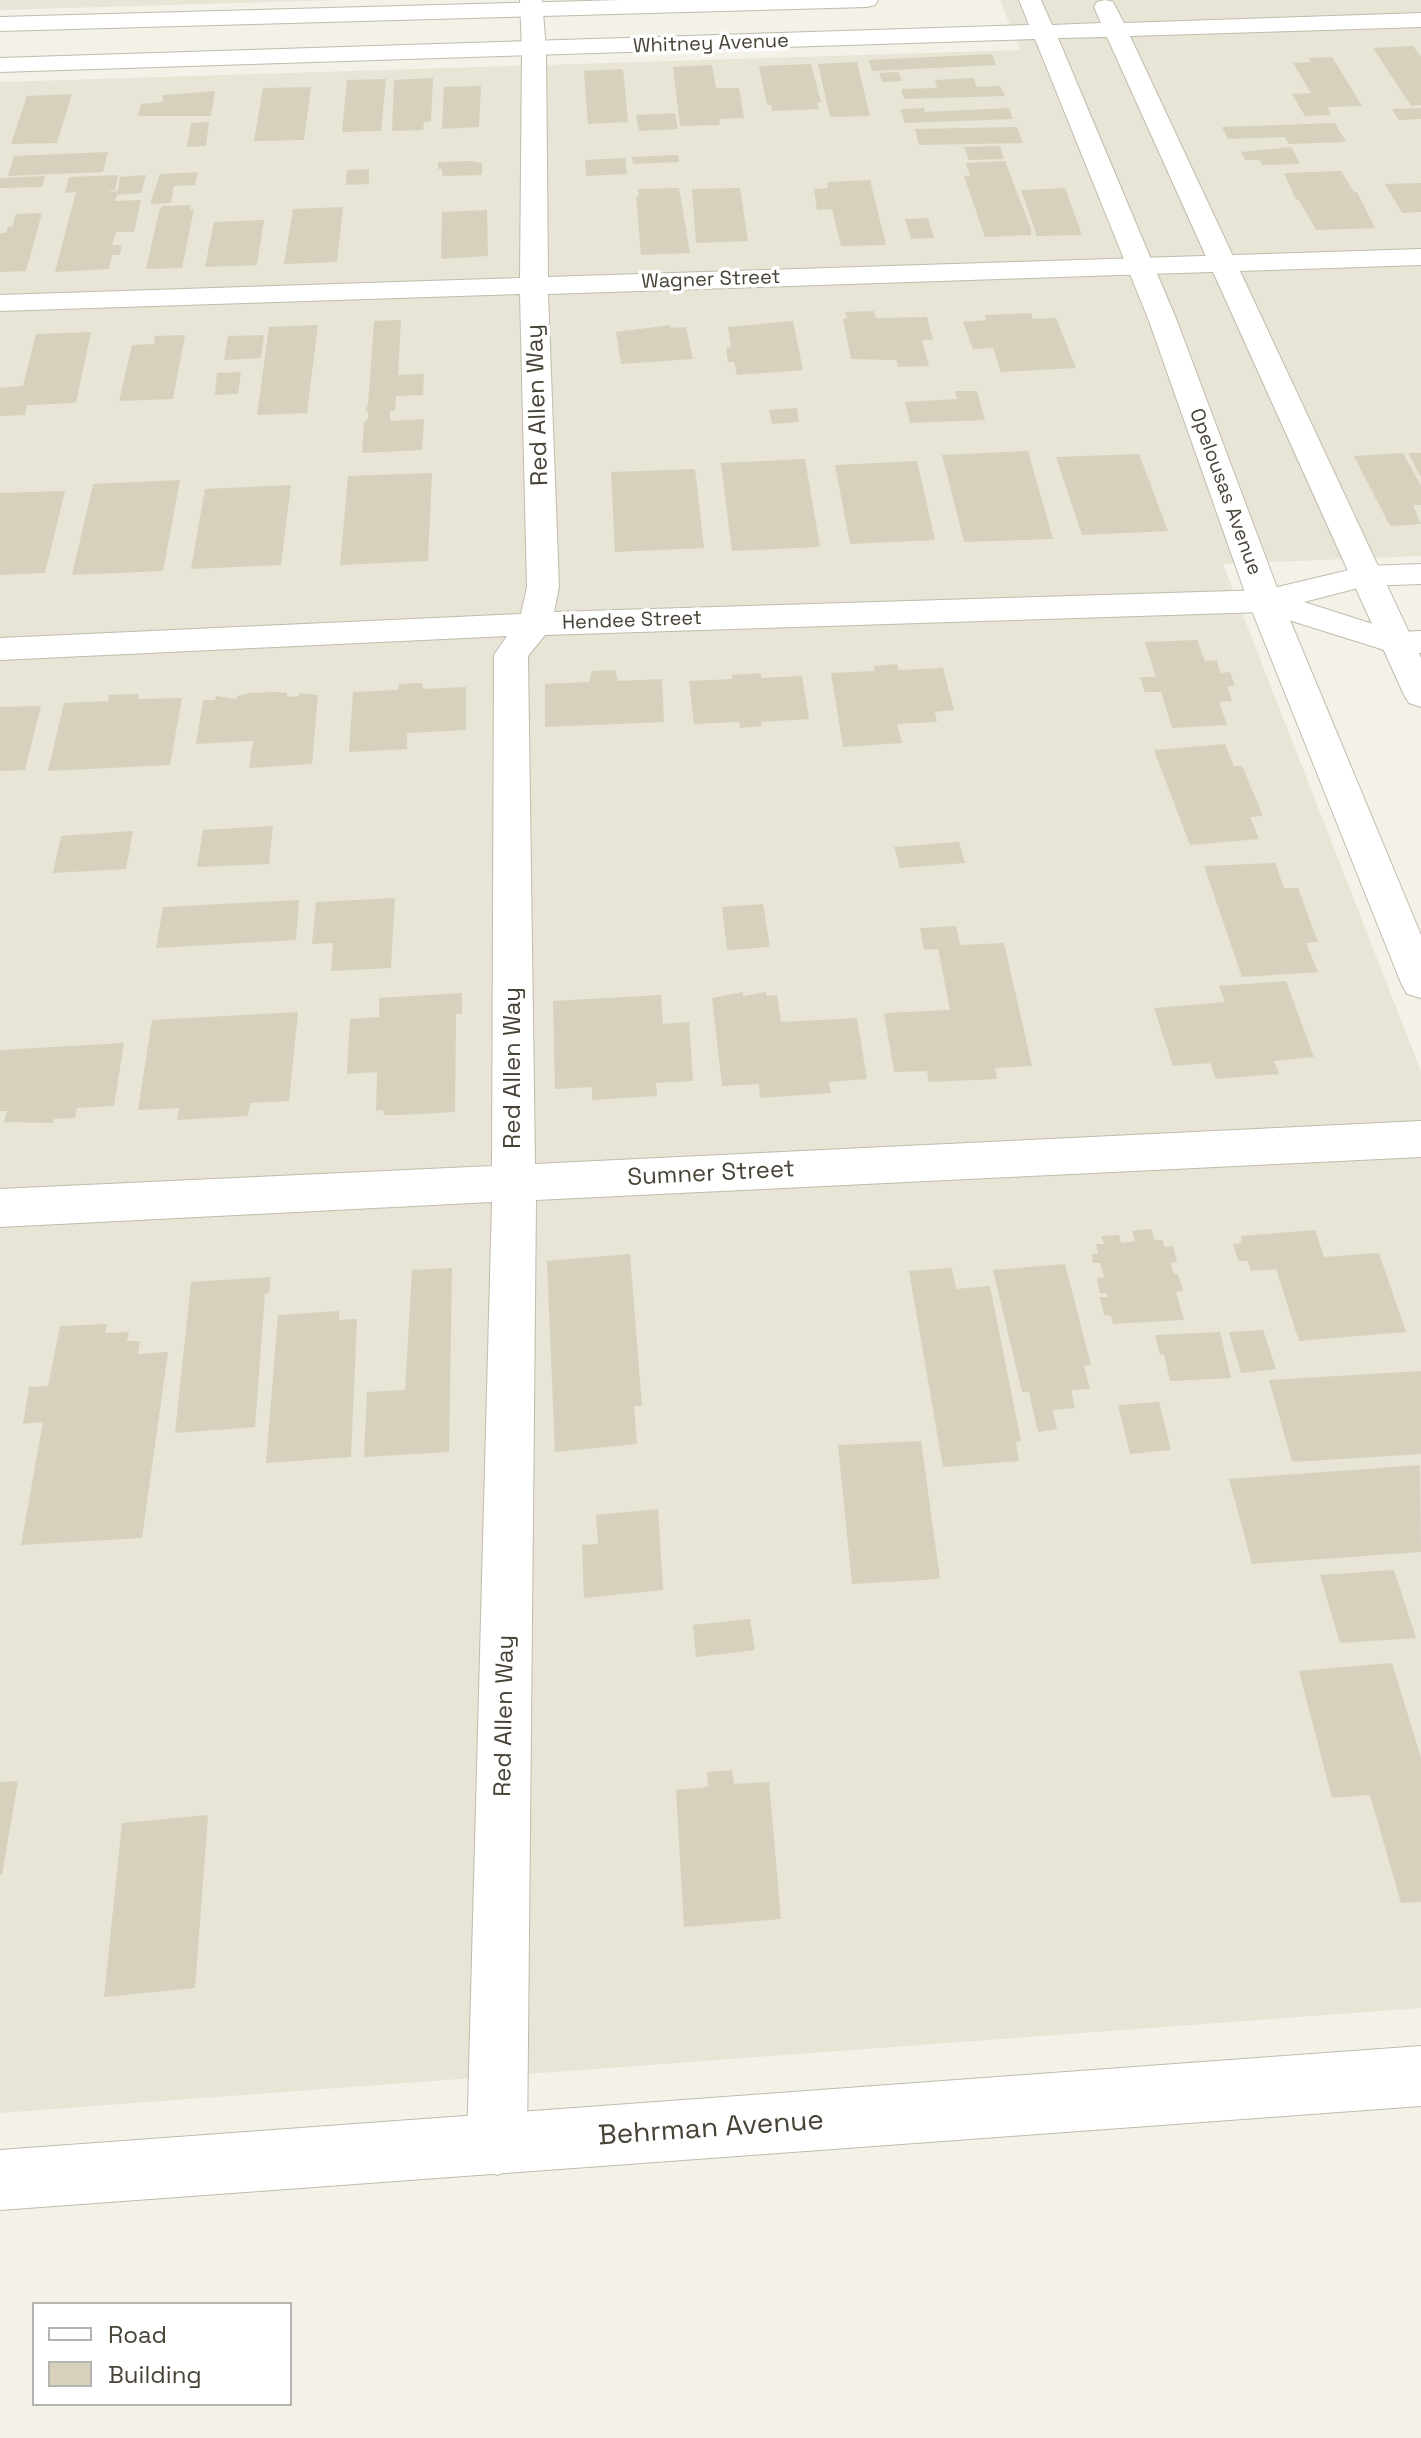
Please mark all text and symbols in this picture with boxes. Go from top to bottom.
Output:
street label: Whitney Avenue [633,29,789,59]
street label: Wagner Street [641,266,781,294]
street label: Red Allen Way [521,324,555,486]
street label: Opelousas Avenue [1184,405,1266,579]
street label: Hendee Street [562,607,702,635]
street label: Red Allen Way [499,987,527,1149]
street label: Sumner Street [627,1155,795,1193]
street label: Red Allen Way [489,1635,521,1797]
street label: Behrman Avenue [597,2104,825,2154]
legend [32,2302,292,2406]
text: Road [108,2319,167,2350]
text: Building [108,2359,202,2390]

